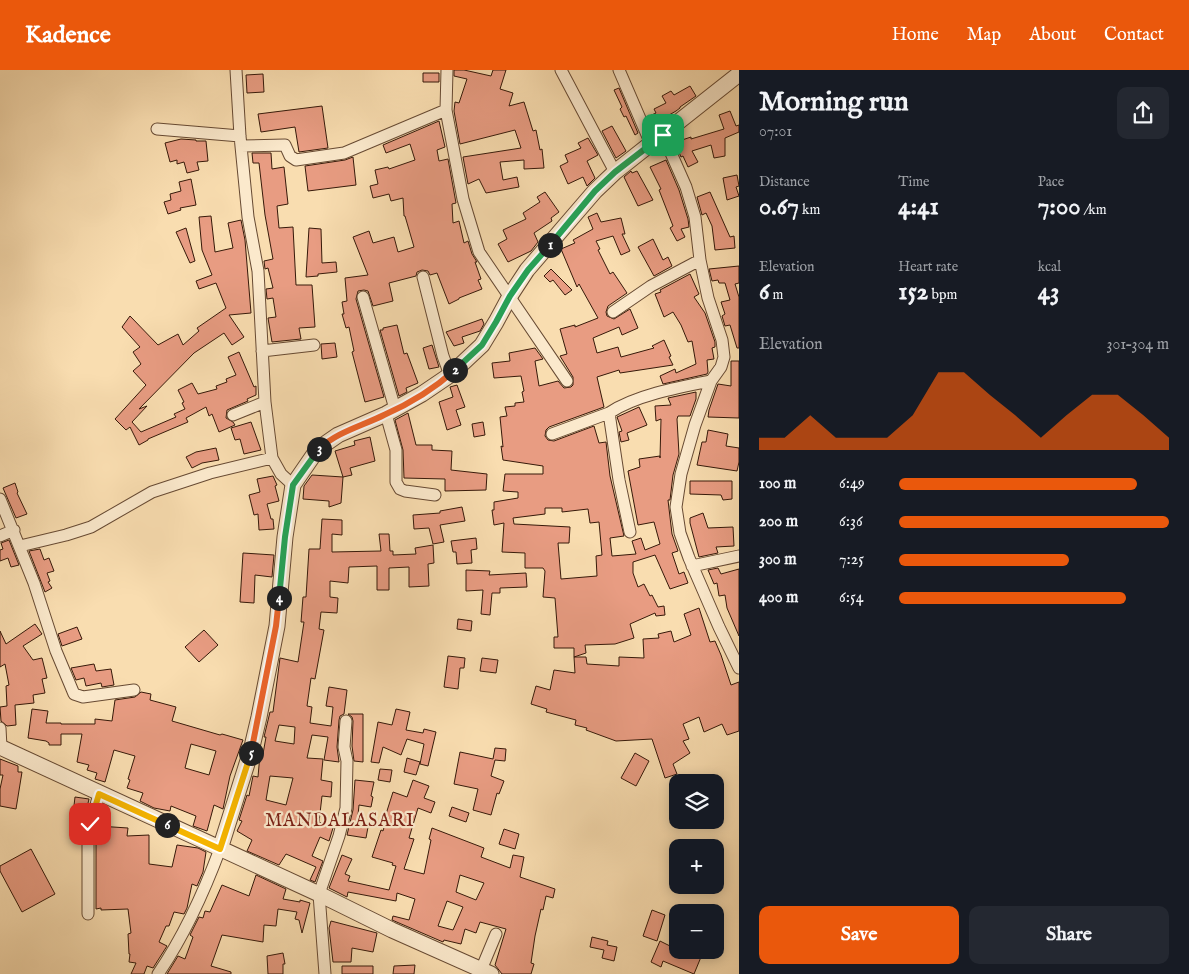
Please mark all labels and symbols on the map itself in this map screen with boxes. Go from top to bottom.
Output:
pin [642,114,684,156]
pin: 1 [538,232,562,258]
pin: 2 [442,358,468,382]
pin: 3 [306,436,332,462]
pin: 4 [266,586,292,610]
pin: 5 [238,740,264,766]
pin [69,803,111,845]
district label: MANDALASARI [265,810,415,833]
pin: 6 [154,812,180,838]

